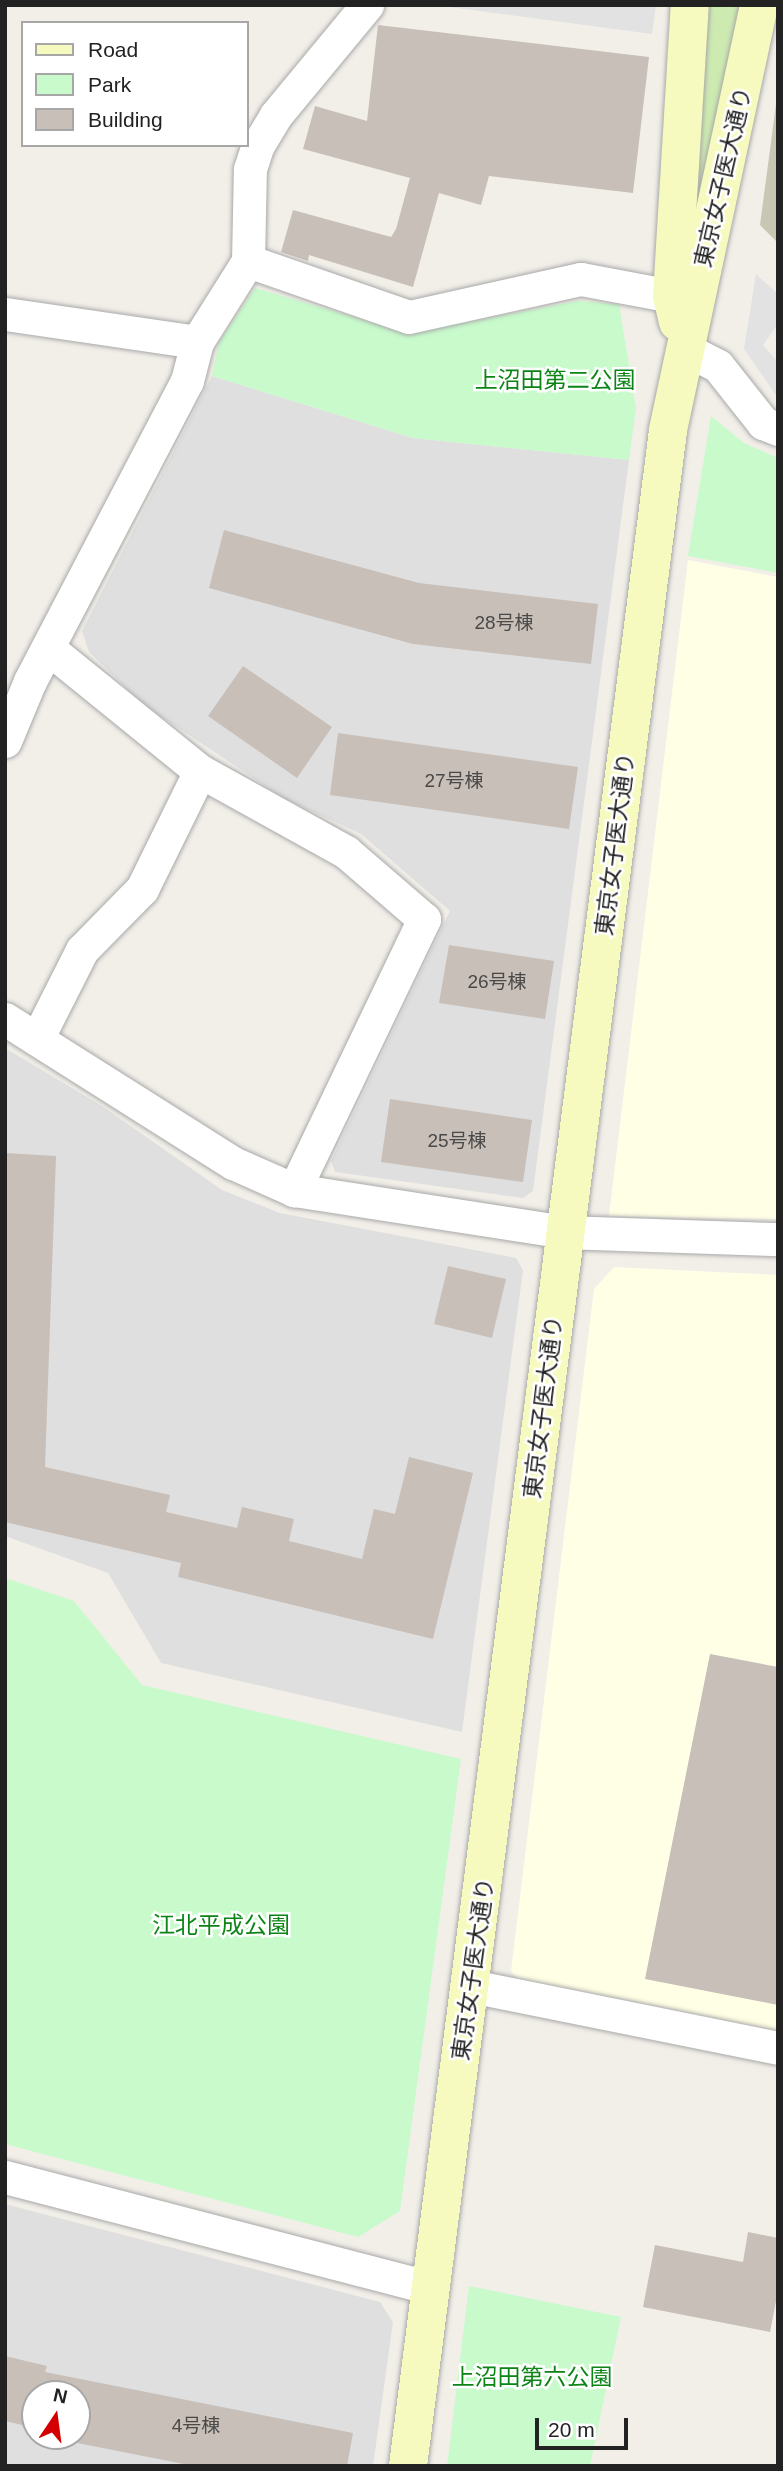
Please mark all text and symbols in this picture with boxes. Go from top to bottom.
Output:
legend [21,21,248,147]
text: Road [88,38,138,61]
text: Park [88,73,131,96]
street label: 東京女子医大通り [689,84,757,270]
text: Building [88,108,163,131]
park label: 上沼田第二公園 [475,366,635,394]
house number: 28号棟 [474,612,534,634]
street label: 東京女子医大通り [590,751,640,937]
house number: 27号棟 [424,770,484,792]
house number: 26号棟 [467,971,527,993]
house number: 25号棟 [427,1130,487,1152]
street label: 東京女子医大通り [518,1314,568,1500]
street label: 東京女子医大通り [447,1876,499,2062]
park label: 江北平成公園 [152,1911,290,1939]
park label: 上沼田第六公園 [452,2363,612,2391]
north arrow [21,2380,91,2450]
text: N [51,2384,69,2408]
scale bar [538,2404,631,2448]
house number: 4号棟 [172,2415,220,2437]
text: 20 m [548,2418,595,2441]

